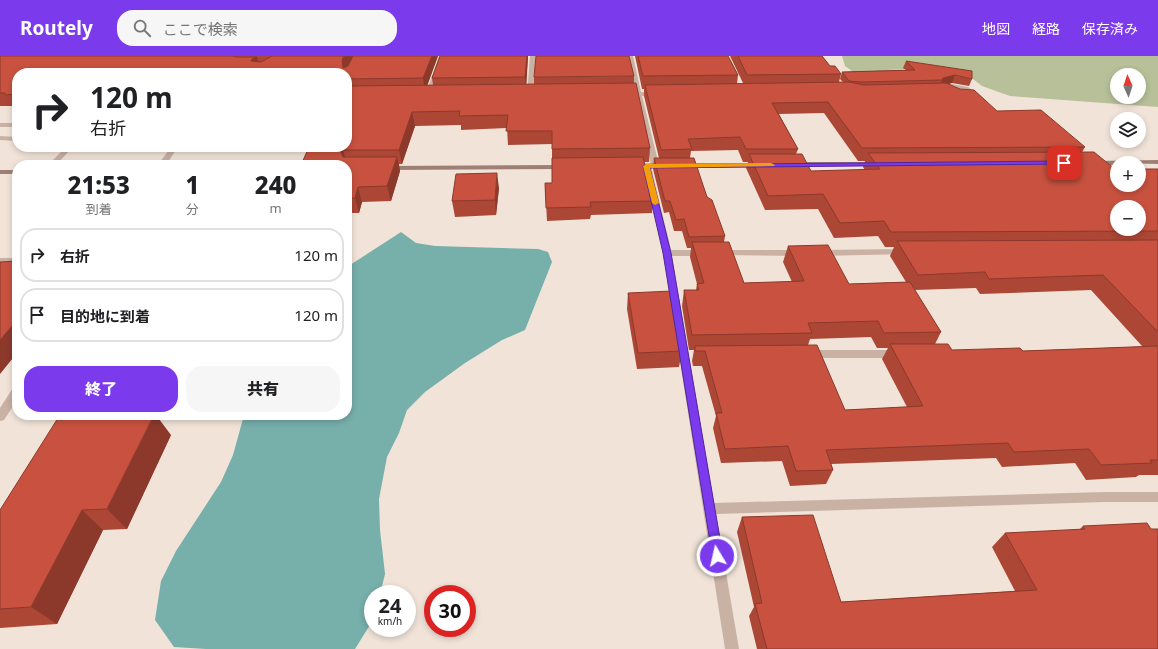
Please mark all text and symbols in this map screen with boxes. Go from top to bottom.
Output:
search box [117,10,397,46]
text: Routely [20,15,93,41]
icon: search [131,17,153,39]
text: ここで検索 [163,19,238,39]
text: 地図 [982,19,1010,38]
text: 経路 [1032,19,1060,38]
text: 保存済み [1082,19,1138,38]
north arrow [1110,68,1146,104]
map controls [1110,68,1146,236]
text: 120 m [90,78,173,116]
icon: right [24,84,76,136]
button: layers [1110,112,1146,148]
text: 右折 [90,116,126,140]
pin [1047,146,1081,180]
icon: arrive [1053,152,1075,174]
button: + [1110,156,1146,192]
text: 21:53 [68,168,130,201]
text: 1 [185,168,199,201]
text: 240 [255,168,296,201]
text: m [270,199,282,217]
text: 到着 [86,200,112,218]
text: 分 [186,200,199,218]
button: − [1110,200,1146,236]
icon: right [26,244,48,266]
text: 120 m [294,245,338,265]
text: 右折 [60,246,90,266]
icon: arrive [26,304,48,326]
text: 120 m [294,305,338,325]
text: 目的地に到着 [60,306,150,326]
button: 終了 [24,366,178,412]
button: 共有 [186,366,340,412]
position arrow [696,535,738,577]
speed limit sign: 30 [424,585,476,637]
text: 24 [379,592,401,619]
text: km/h [378,614,402,628]

